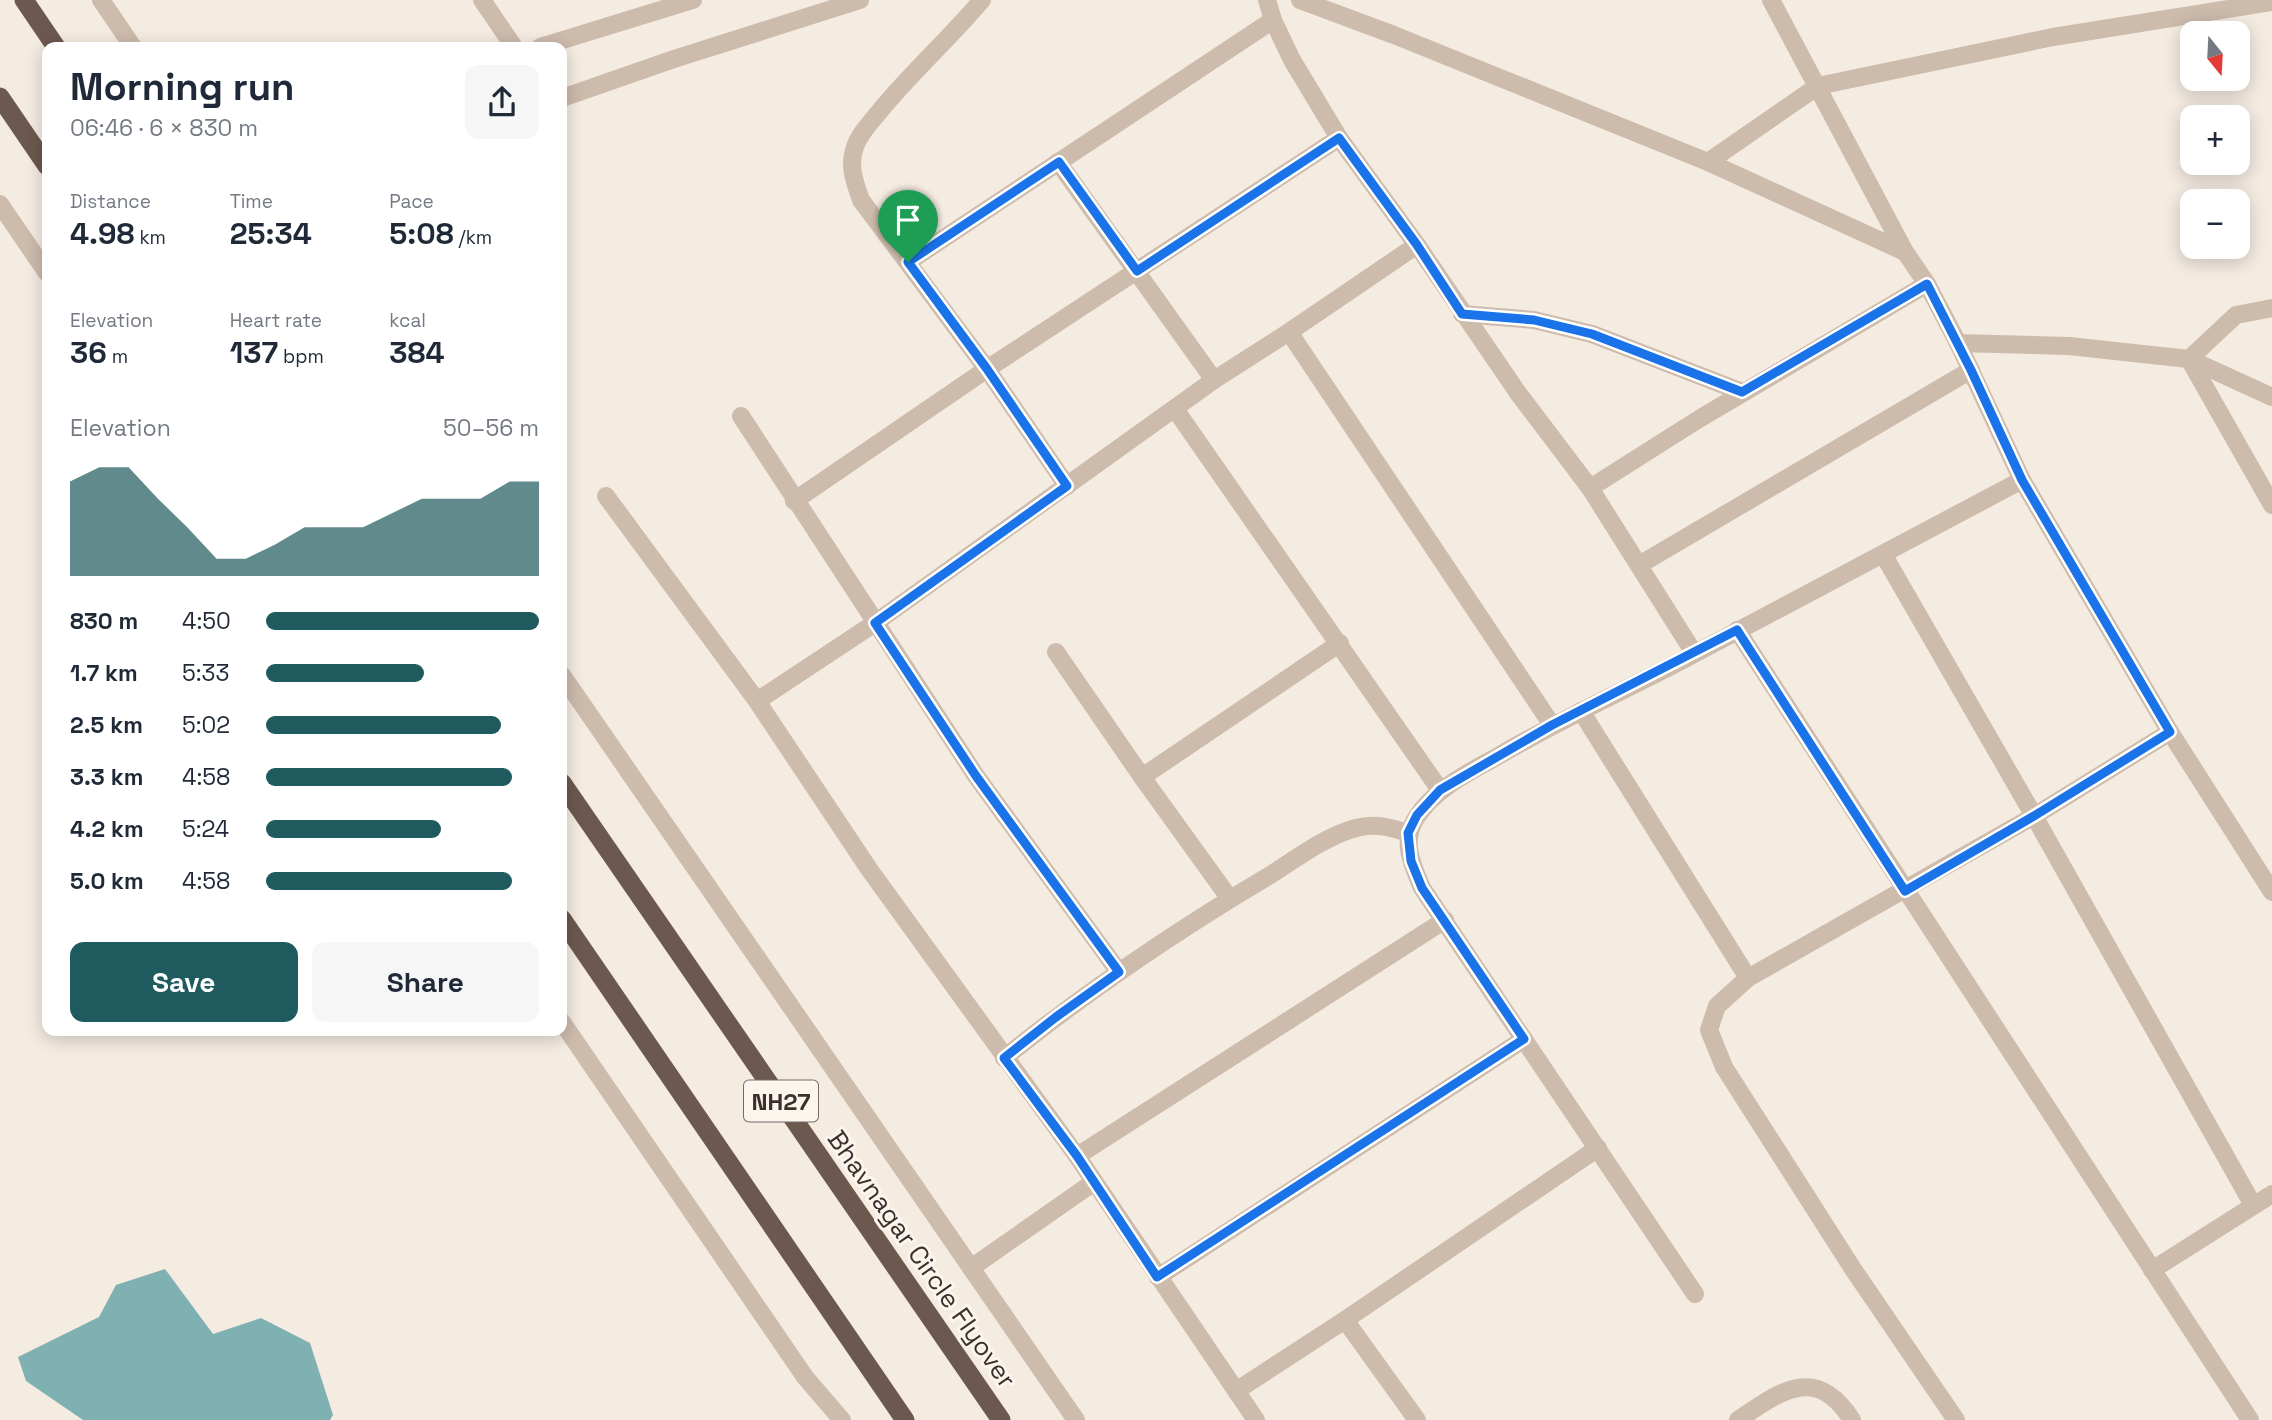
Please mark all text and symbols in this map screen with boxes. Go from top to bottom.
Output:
north arrow [2180,21,2250,91]
map controls [2180,21,2250,259]
text: Morning run [70,63,295,111]
button: share [465,65,539,139]
button: + [2180,105,2250,175]
text: 06:46 · 6 × 830 m [70,113,258,143]
text: Distance [70,189,151,214]
text: Time [230,189,273,214]
text: Pace [389,189,434,214]
button: − [2180,189,2250,259]
pin [878,190,938,262]
icon: arrive [889,201,927,239]
text: 4.98 [70,214,135,253]
text: 25:34 [230,214,312,253]
text: 5:08 [389,214,454,253]
text: km [135,225,166,250]
text: /km [454,225,492,250]
text: Elevation [70,308,153,333]
text: Heart rate [230,308,322,333]
text: kcal [389,308,426,333]
text: 36 [70,333,107,372]
text: 137 [230,333,278,372]
text: 384 [389,333,445,372]
text: m [107,344,128,369]
text: bpm [278,344,324,369]
text: Elevation [70,413,171,443]
text: 50–56 m [443,413,539,443]
text: 830 m [70,606,138,636]
text: 4:50 [182,606,231,636]
text: 1.7 km [70,658,138,688]
text: 5:33 [182,658,229,688]
text: 2.5 km [70,710,143,740]
text: 5:02 [182,710,230,740]
text: 3.3 km [70,762,143,792]
text: 4:58 [182,762,230,792]
text: 4.2 km [70,814,144,844]
text: 5:24 [182,814,229,844]
text: 5.0 km [70,866,144,896]
text: 4:58 [182,866,230,896]
button: Save [70,942,298,1022]
button: Share [312,942,539,1022]
road number: NH27 [744,1080,818,1121]
street label: Bhavnagar Circle Flyover [820,1124,1024,1394]

